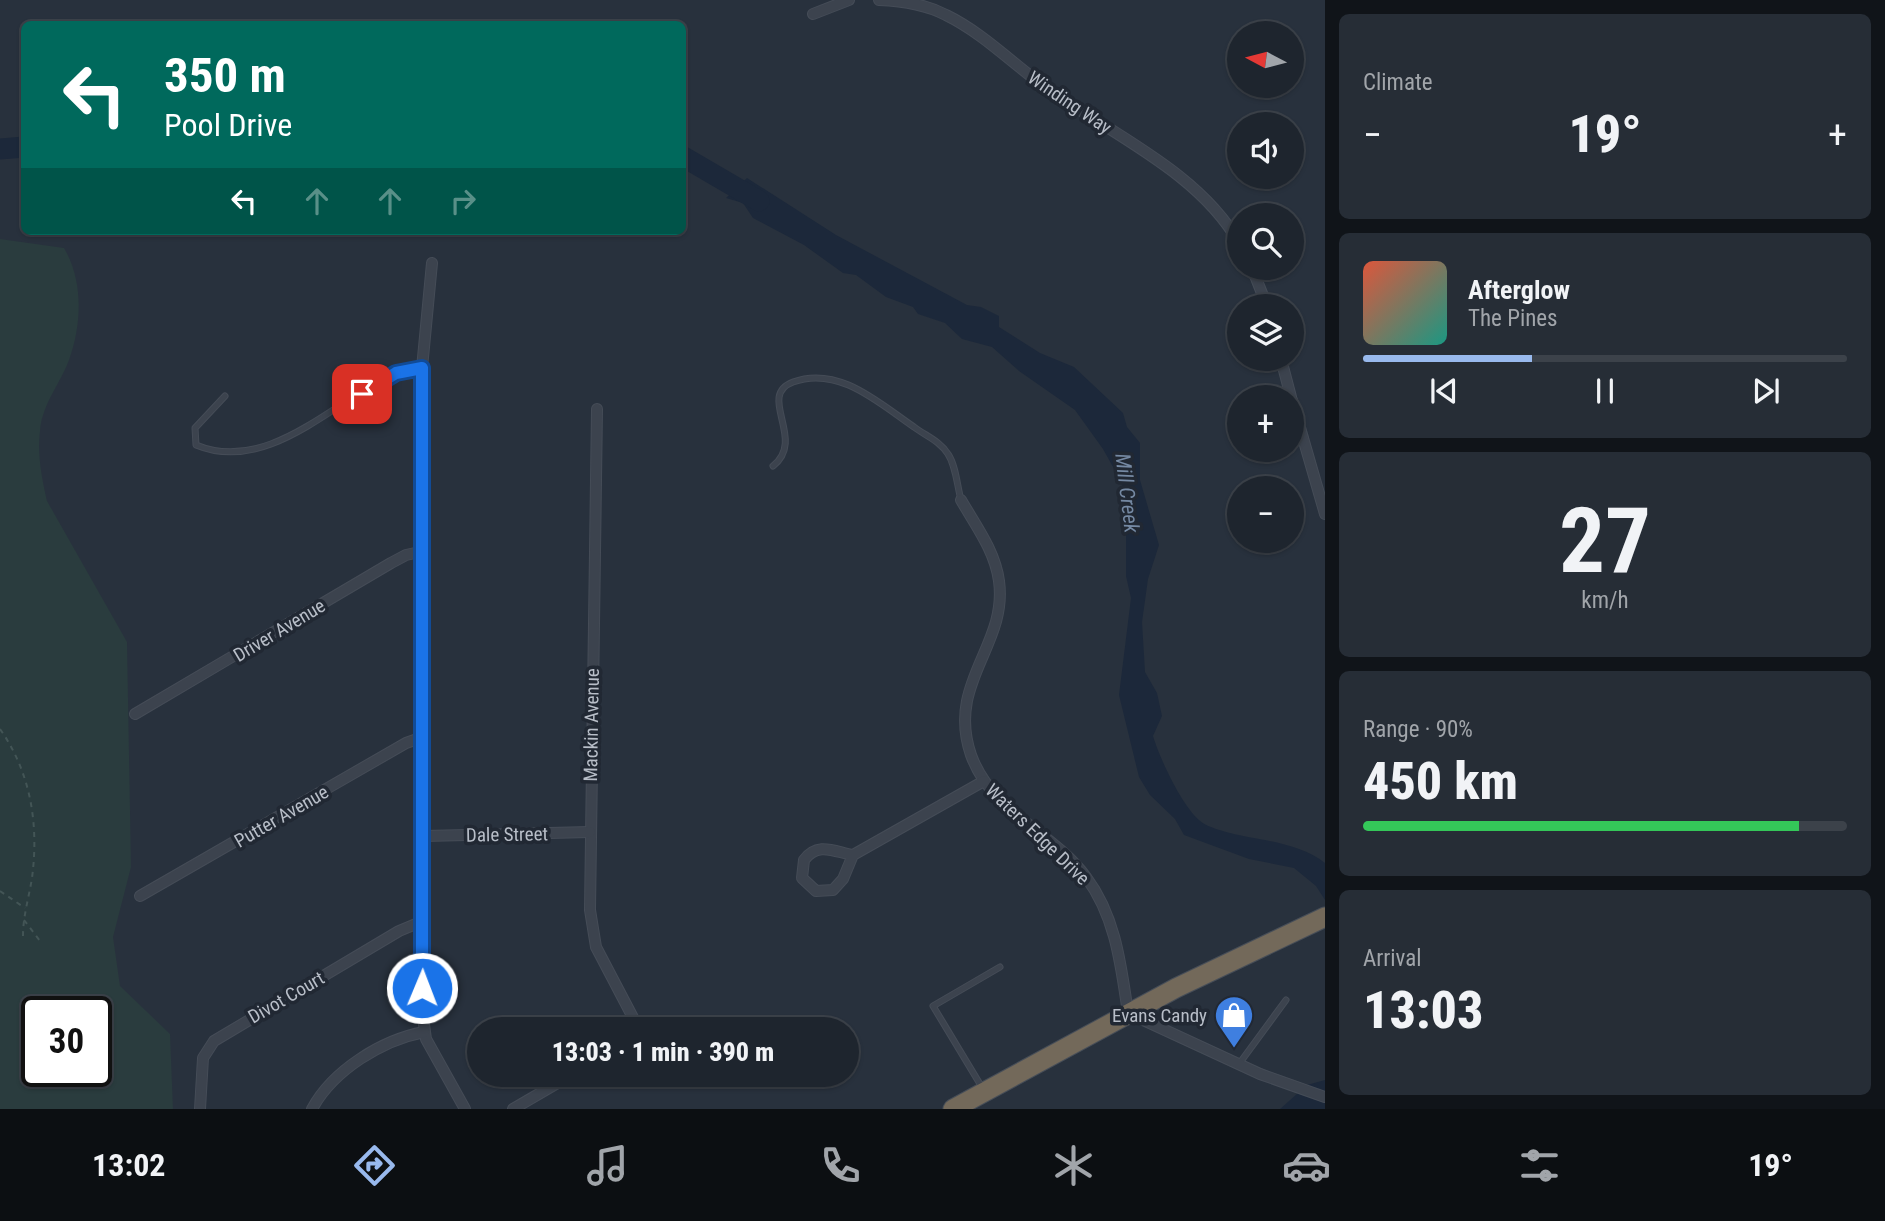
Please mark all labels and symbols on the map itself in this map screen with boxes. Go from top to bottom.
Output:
north arrow [1227,21,1304,98]
street label: Winding Way [1024,66,1116,139]
pin [332,364,392,424]
water label: Mill Creek [1110,452,1144,535]
street label: Driver Avenue [229,594,329,667]
street label: Mackin Avenue [579,668,604,782]
street label: Waters Edge Drive [981,779,1095,890]
street label: Putter Avenue [230,780,332,853]
street label: Dale Street [466,822,548,847]
position arrow [385,951,459,1025]
street label: Divot Court [244,966,328,1028]
shop icon: Evans Candy [1213,994,1255,1049]
speed limit sign: 30 [21,996,112,1087]
place label: Evans Candy [1112,1004,1207,1027]

